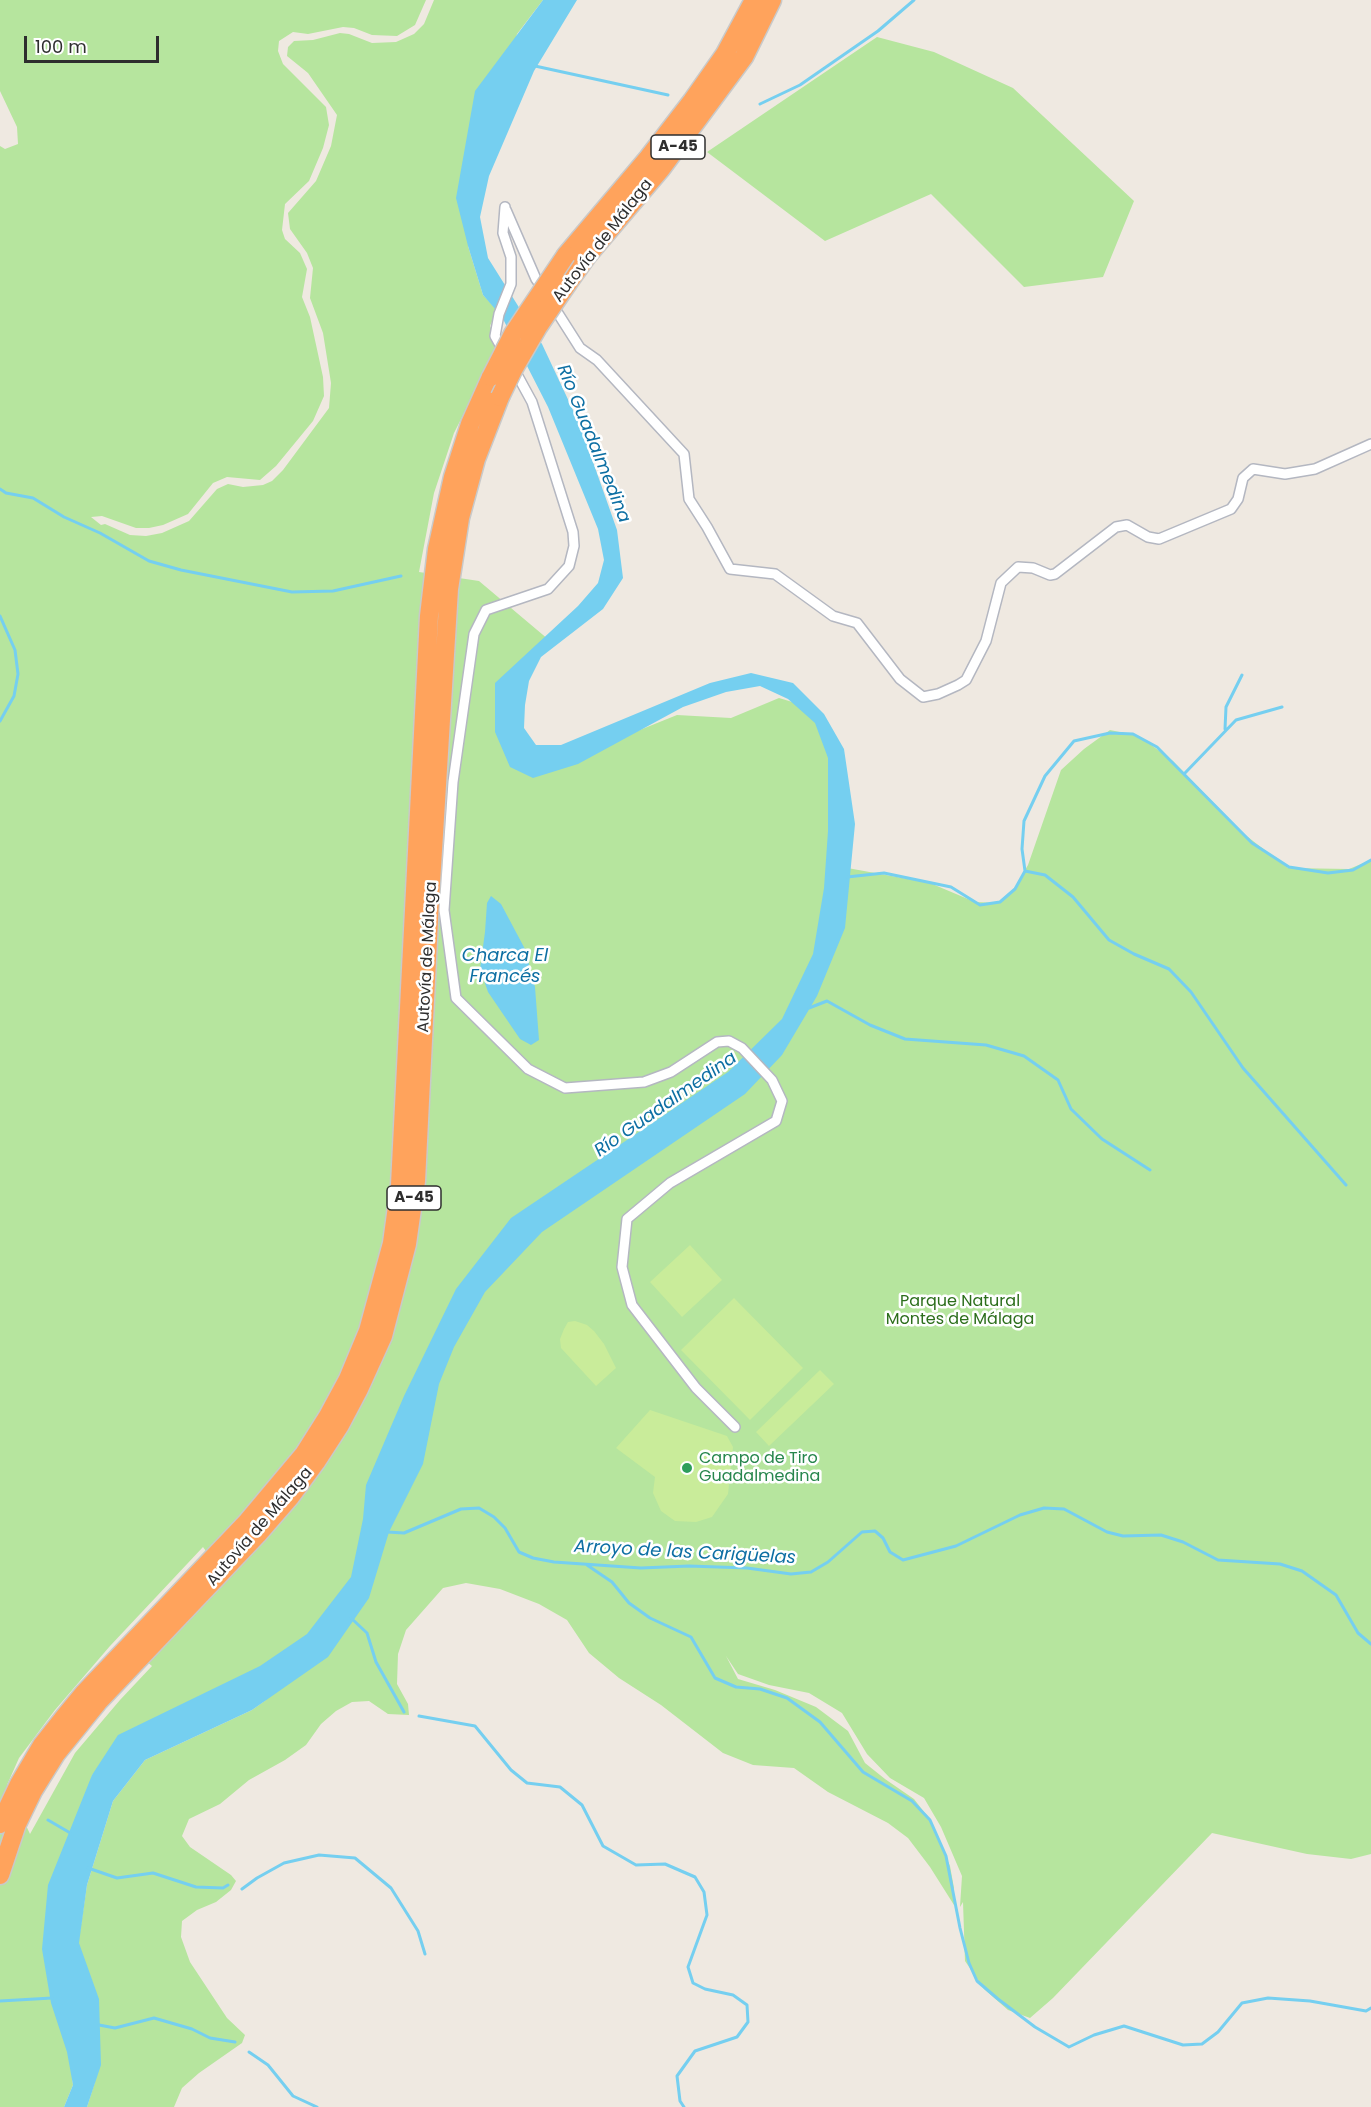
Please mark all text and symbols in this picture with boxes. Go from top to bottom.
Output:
scale bar [27,24,162,62]
text: 100 m [35,34,87,59]
road number: A-45 [651,135,705,159]
street label: Autovía de Málaga [549,176,657,306]
water label: Río Guadalmedina [551,362,635,526]
street label: Autovía de Málaga [414,881,442,1033]
water label: Charca El Francés [462,945,548,988]
water label: Río Guadalmedina [591,1048,741,1162]
road number: A-45 [387,1186,441,1210]
park label: Parque Natural Montes de Málaga [886,1292,1034,1330]
place label: Campo de Tiro Guadalmedina [699,1449,820,1487]
marker: Campo de Tiro Guadalmedina [680,1461,694,1475]
street label: Autovía de Málaga [203,1464,317,1590]
water label: Arroyo de las Carigüelas [573,1536,797,1570]

